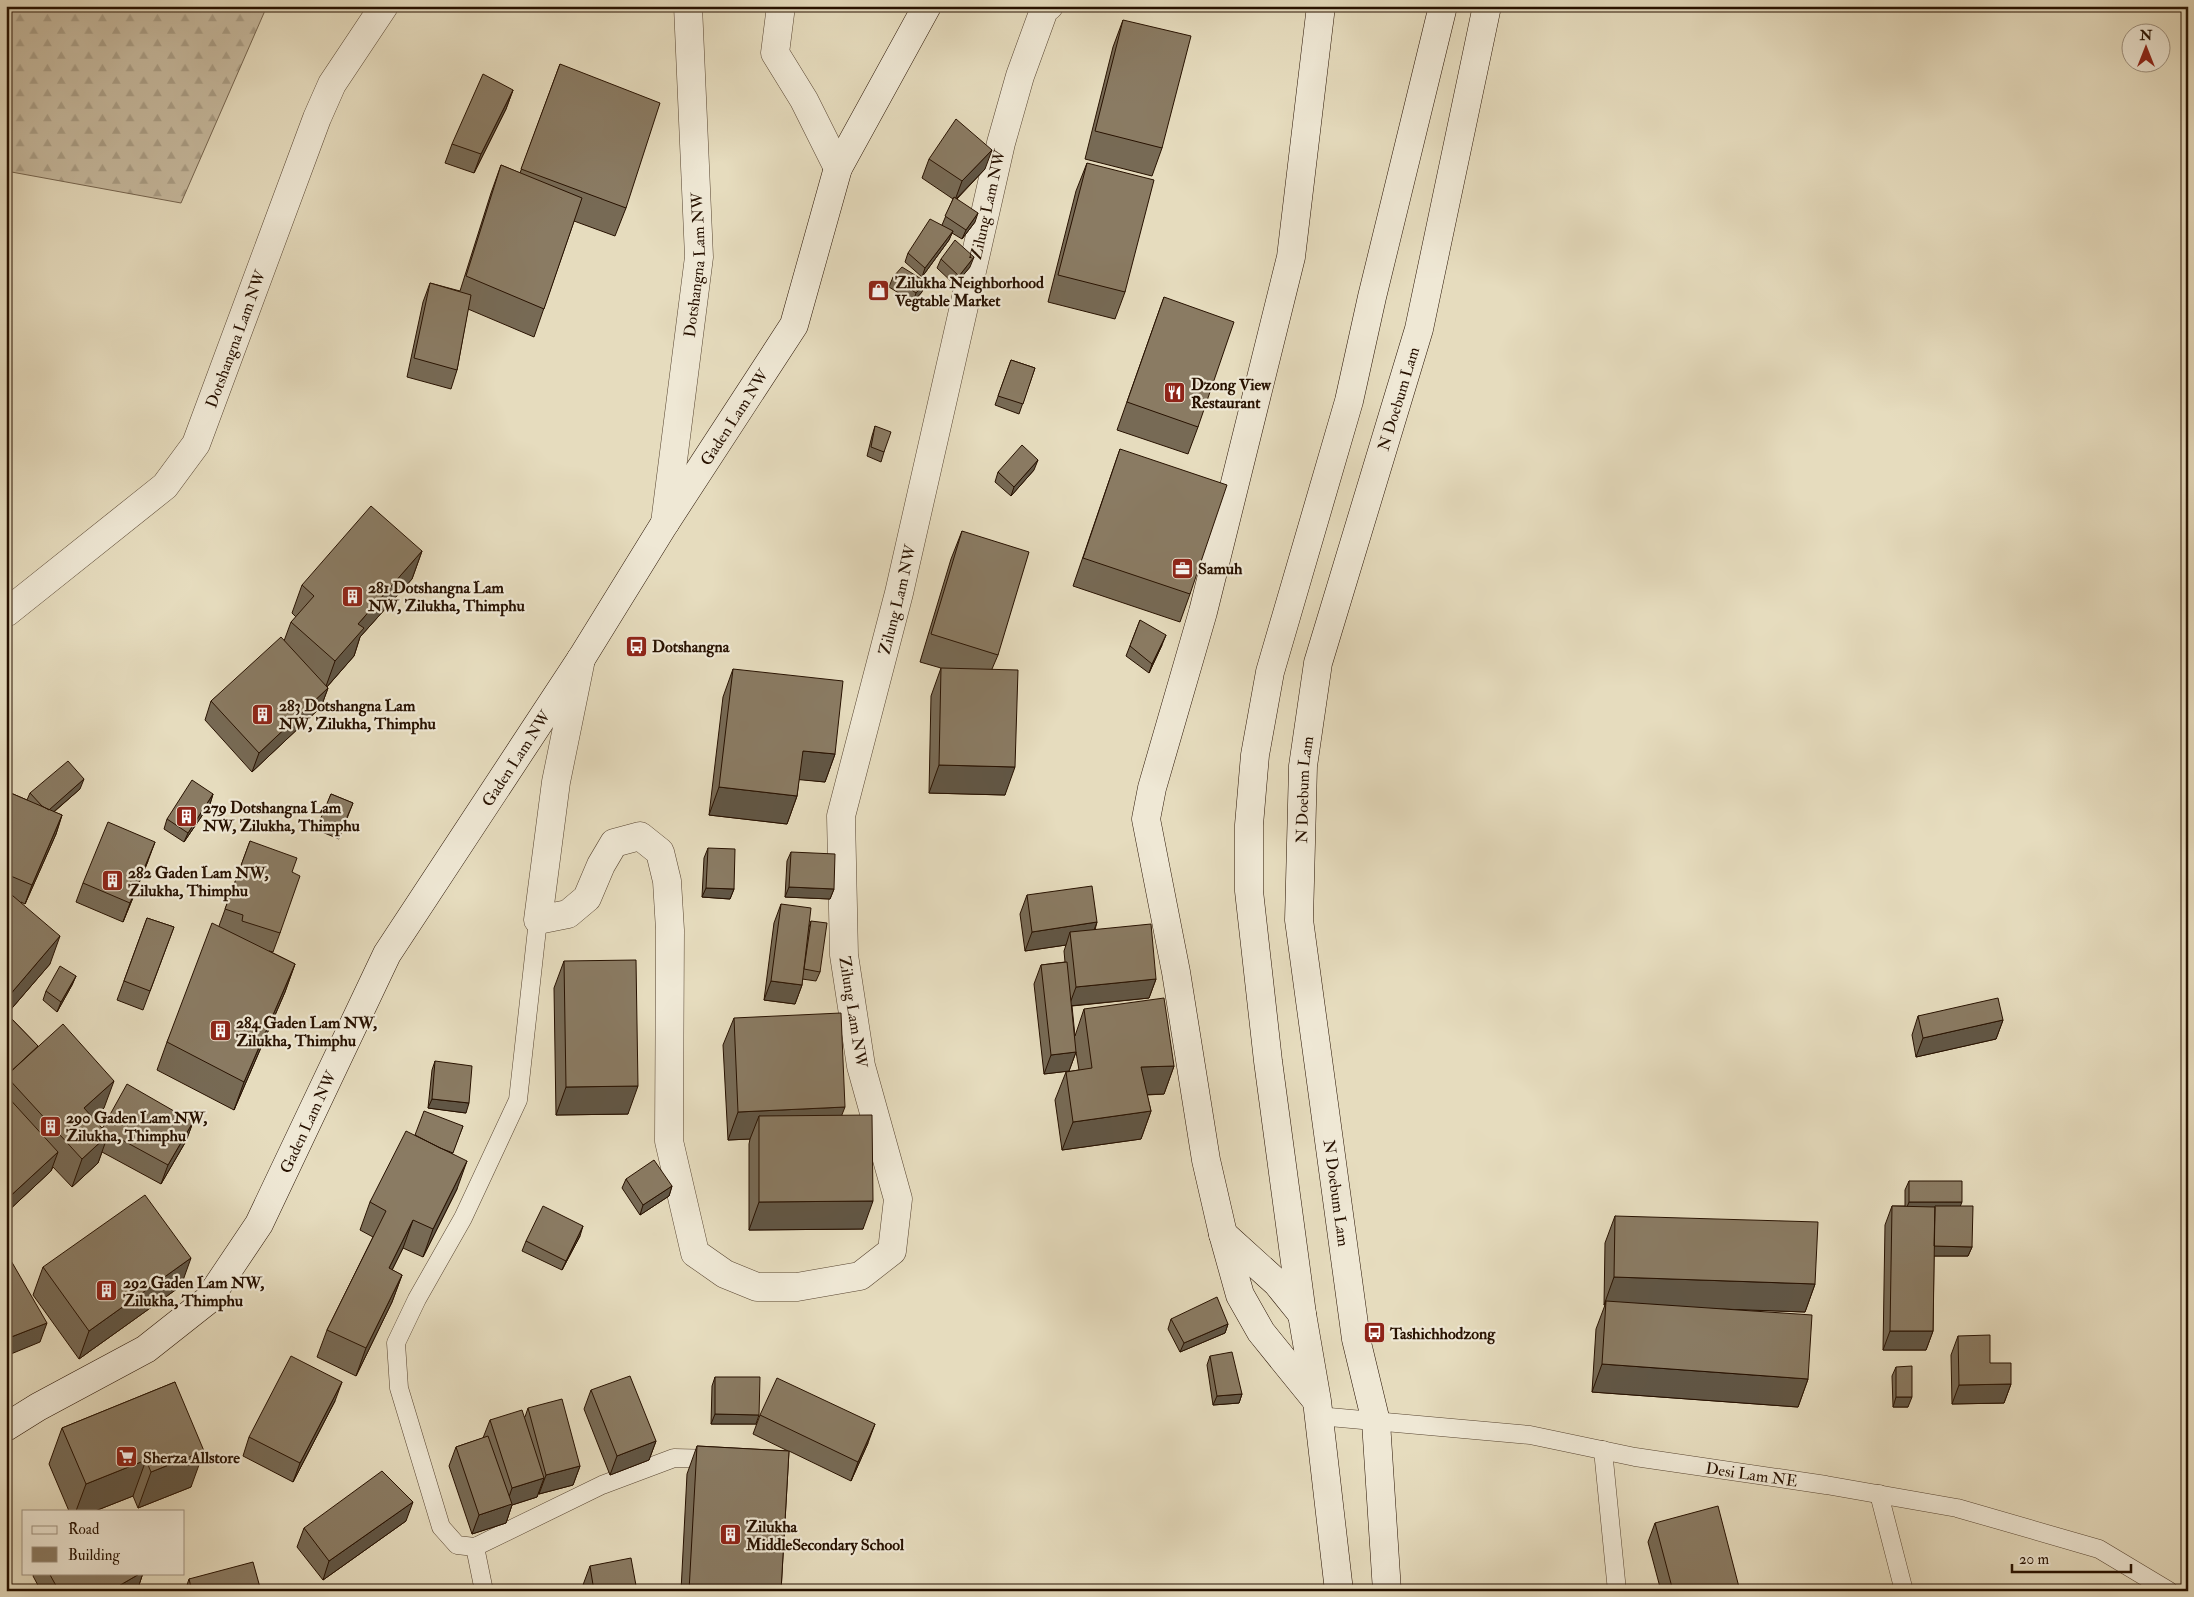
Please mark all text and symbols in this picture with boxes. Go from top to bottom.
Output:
north arrow [2122,22,2172,72]
text: N [2139,27,2153,44]
street label: Zilung Lam NW [966,147,1010,262]
street label: Dotshangna Lam NW [680,191,710,339]
street label: Dotshangna Lam NW [201,267,271,411]
place label: Zilukha Neighborhood Vegtable Market [894,273,1044,312]
shop icon: Zilukha Neighborhood Vegtable Market [867,279,891,303]
street label: N Doebum Lam [1374,344,1424,453]
street label: Gaden Lam NW [696,365,774,470]
place label: Dzong View Restaurant [1191,375,1272,413]
restaurant icon: Dzong View Restaurant [1163,381,1187,405]
street label: Zilung Lam NW [874,542,921,657]
office icon: Samuh [1170,556,1194,580]
place label: Samuh [1198,559,1243,579]
place label: 281 Dotshangna Lam NW, Zilukha, Thimphu [367,578,525,617]
building icon: 281 Dotshangna Lam NW, Zilukha, Thimphu [340,584,364,608]
bus stop icon: Dotshangna [624,634,648,658]
place label: Dotshangna [652,637,730,658]
place label: 283 Dotshangna Lam NW, Zilukha, Thimphu [278,696,436,735]
building icon: 283 Dotshangna Lam NW, Zilukha, Thimphu [251,702,275,726]
street label: Gaden Lam NW [478,706,556,811]
street label: N Doebum Lam [1292,734,1318,844]
place label: 279 Dotshangna Lam NW, Zilukha, Thimphu [202,798,360,837]
building icon: 279 Dotshangna Lam NW, Zilukha, Thimphu [175,804,199,828]
place label: 282 Gaden Lam NW, Zilukha, Thimphu [128,863,269,902]
building icon: 282 Gaden Lam NW, Zilukha, Thimphu [100,869,124,893]
street label: Zilung Lam NW [834,955,872,1070]
place label: 284 Gaden Lam NW, Zilukha, Thimphu [236,1013,377,1052]
building icon: 284 Gaden Lam NW, Zilukha, Thimphu [208,1019,232,1043]
street label: Gaden Lam NW [276,1067,341,1177]
place label: 290 Gaden Lam NW, Zilukha, Thimphu [66,1108,208,1147]
building icon: 290 Gaden Lam NW, Zilukha, Thimphu [38,1114,62,1138]
street label: N Doebum Lam [1319,1138,1353,1248]
place label: 292 Gaden Lam NW, Zilukha, Thimphu [123,1273,264,1312]
building icon: 292 Gaden Lam NW, Zilukha, Thimphu [95,1279,119,1303]
bus stop icon: Tashichhodzong [1362,1321,1386,1345]
place label: Tashichhodzong [1389,1324,1496,1345]
supermarket icon: Sherza Allstore [115,1445,139,1469]
place label: Sherza Allstore [143,1448,240,1468]
street label: Desi Lam NE [1704,1458,1799,1492]
legend [22,1510,185,1574]
place label: Zilukha MiddleSecondary School [745,1517,905,1556]
text: Road [68,1520,100,1539]
building icon: Zilukha MiddleSecondary School [718,1523,742,1547]
scale bar [2012,1542,2130,1574]
text: Building [68,1546,120,1565]
text: 20 m [2019,1550,2049,1569]

